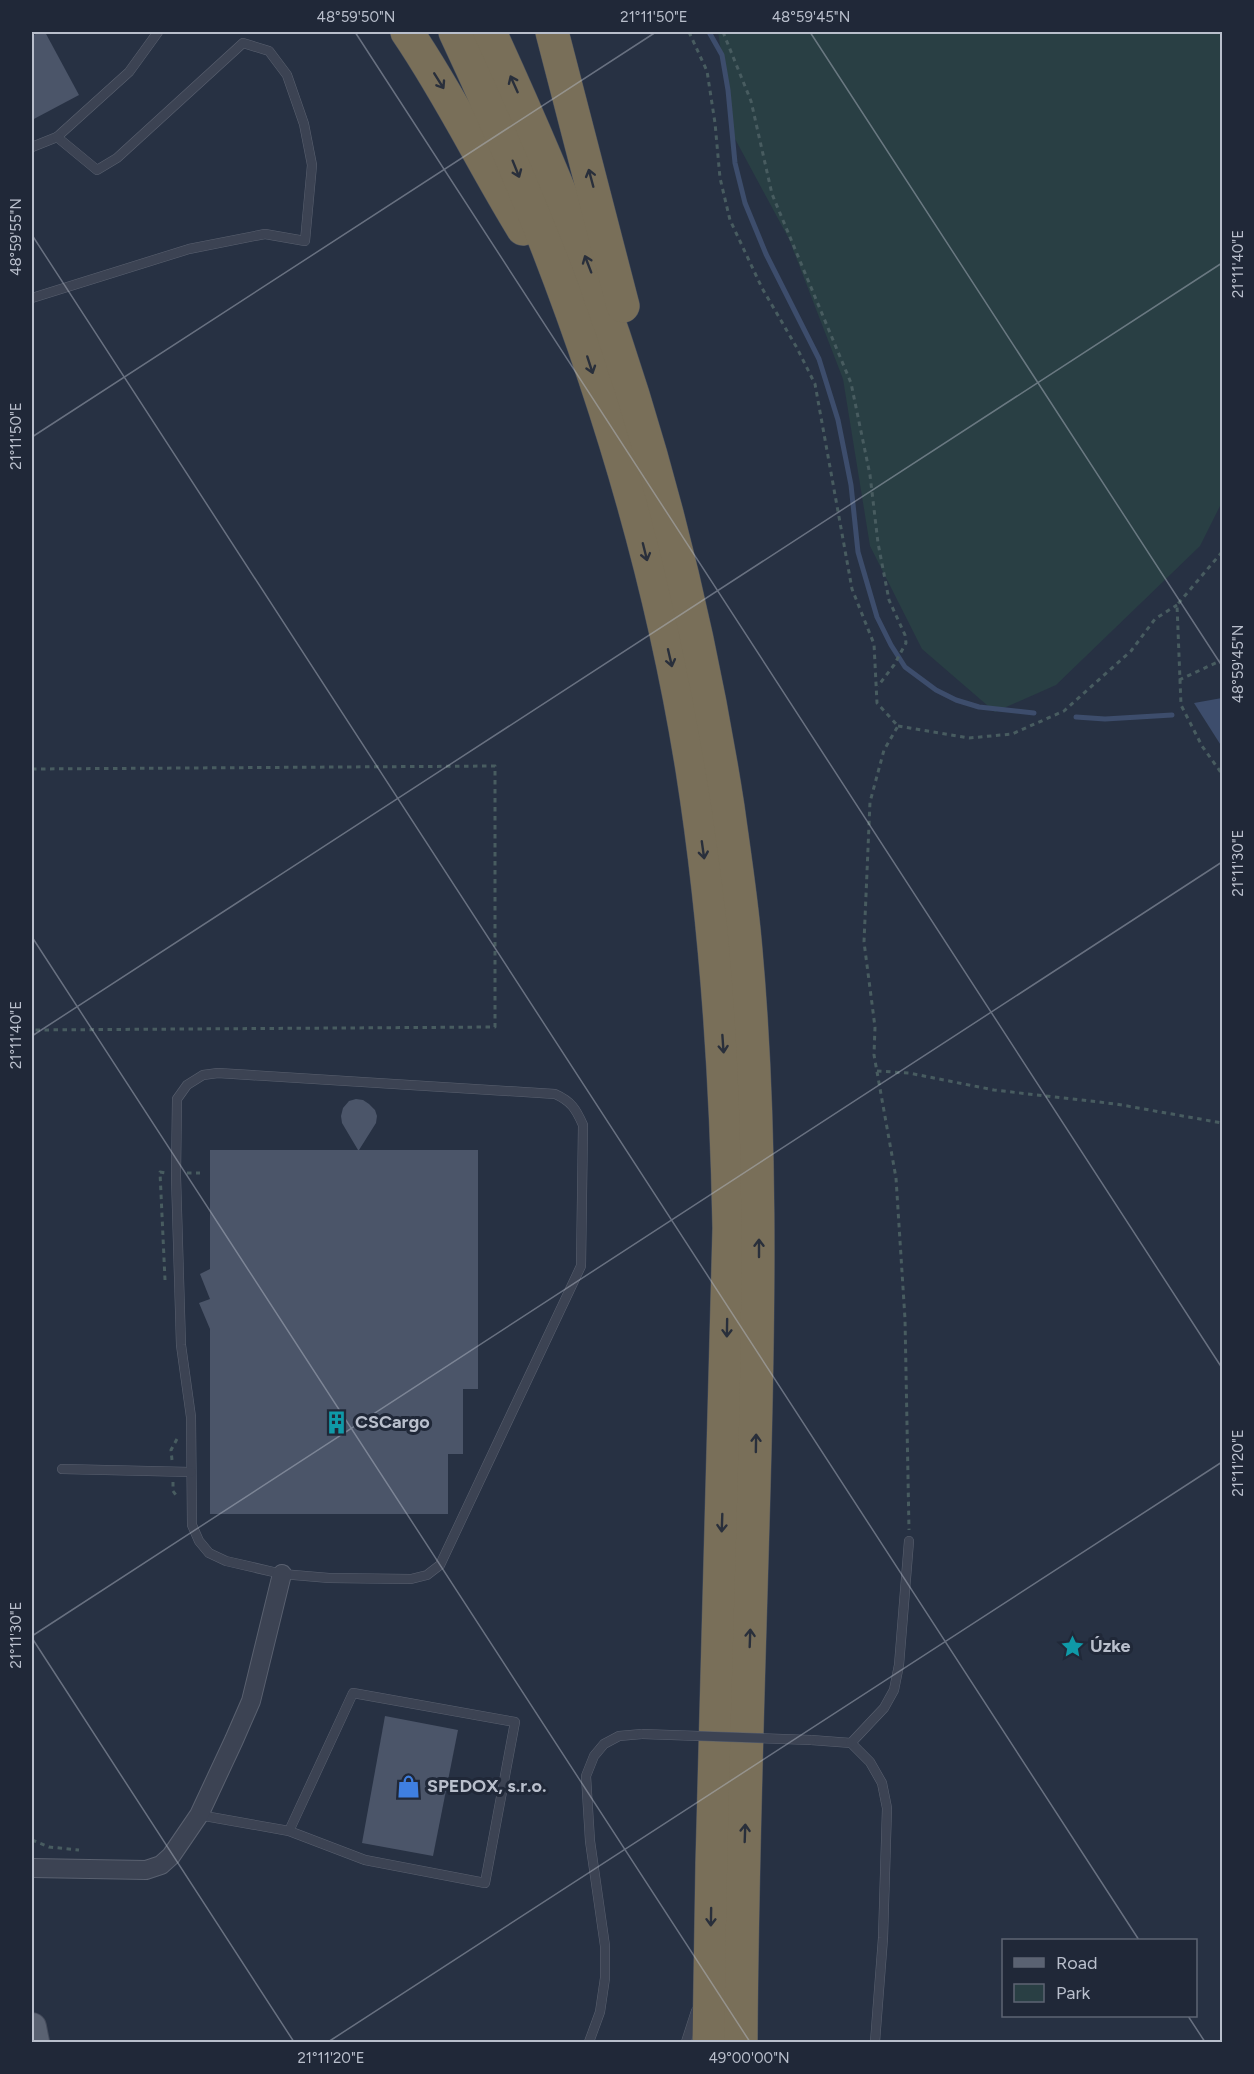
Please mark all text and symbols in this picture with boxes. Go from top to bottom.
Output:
text: 48°59'50"N [317,8,395,26]
text: 21°11'50"E [620,8,688,26]
text: 48°59'45"N [772,8,850,26]
one-way arrow [433,72,445,89]
one-way arrow [508,75,519,93]
one-way arrow [511,159,522,178]
one-way arrow [585,169,597,188]
text: 48°59'55"N [7,198,25,276]
text: 21°11'40"E [1229,230,1247,298]
one-way arrow [582,255,593,274]
one-way arrow [586,355,597,374]
text: 21°11'50"E [7,402,25,470]
one-way arrow [640,542,652,561]
text: 48°59'45"N [1229,625,1247,703]
one-way arrow [665,648,676,667]
text: 21°11'30"E [1229,830,1247,896]
one-way arrow [698,840,709,859]
text: 21°11'40"E [7,1001,25,1069]
one-way arrow [717,1033,728,1053]
one-way arrow [753,1239,765,1259]
one-way arrow [721,1318,733,1338]
building icon: CSCargo [324,1409,350,1435]
place label: CSCargo [355,1411,430,1433]
text: 21°11'20"E [1229,1429,1247,1497]
one-way arrow [750,1434,761,1454]
one-way arrow [716,1513,728,1533]
text: 21°11'30"E [7,1602,25,1668]
one-way arrow [745,1629,756,1649]
place icon: Úzke [1059,1633,1085,1659]
place label: Úzke [1090,1635,1130,1657]
shop icon: SPEDOX, s.r.o. [396,1773,422,1799]
place label: SPEDOX, s.r.o. [427,1775,546,1797]
one-way arrow [739,1824,750,1844]
one-way arrow [705,1907,716,1927]
legend [1002,1939,1197,2017]
text: Road [1056,1952,1097,1974]
text: Park [1056,1982,1091,2004]
text: 21°11'20"E [297,2049,365,2067]
text: 49°00'00"N [708,2049,790,2067]

